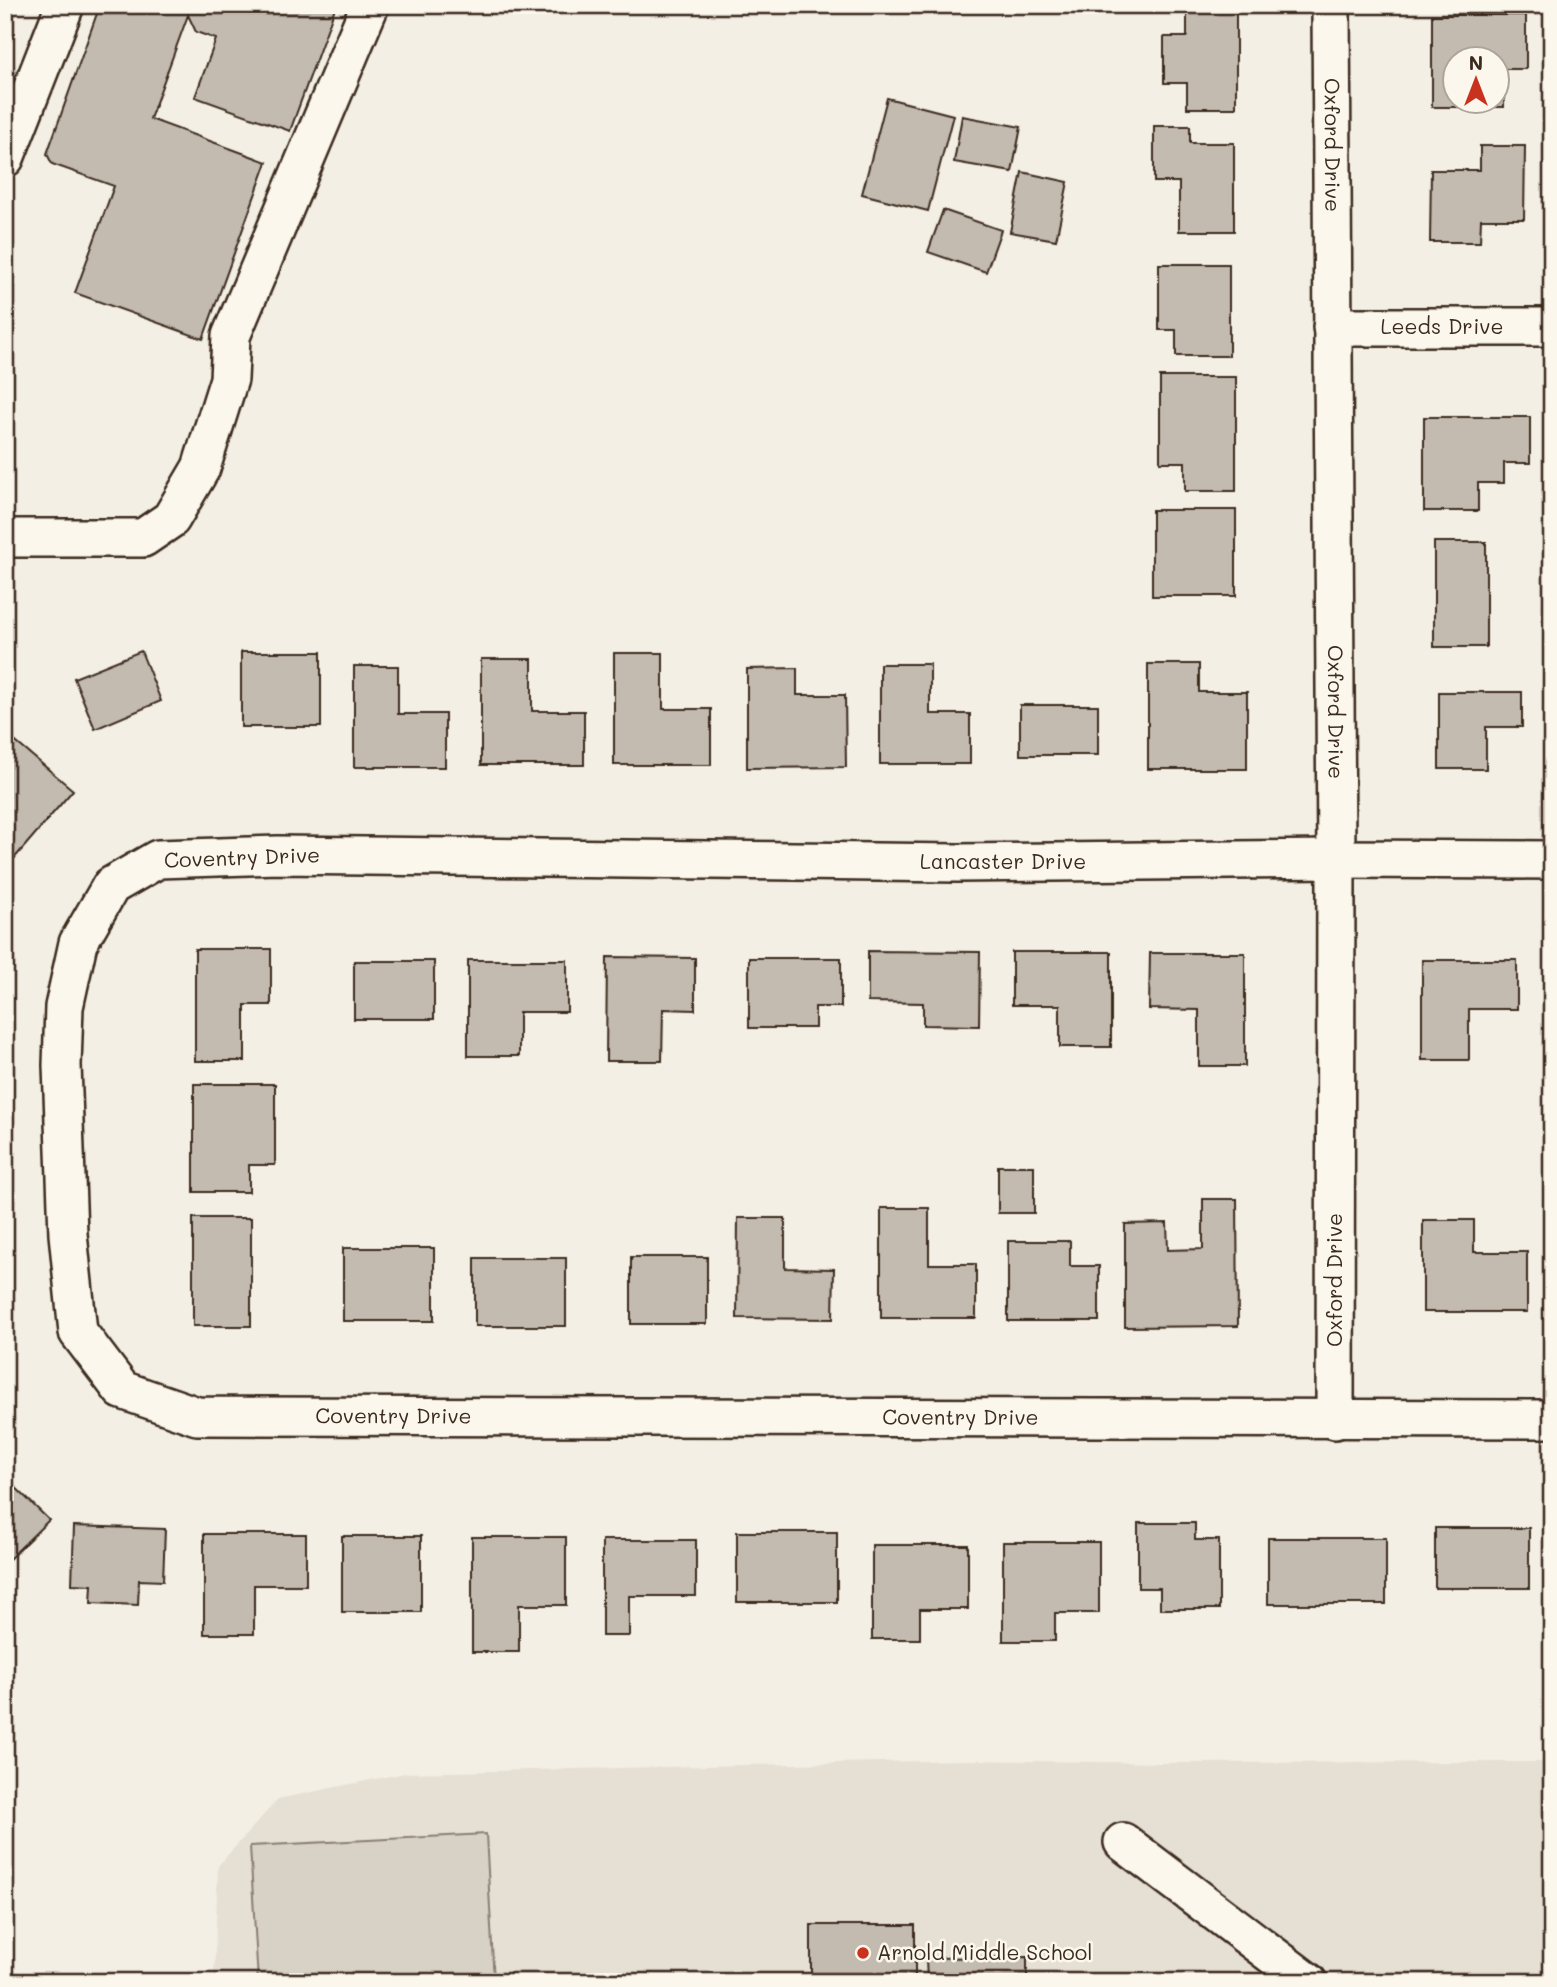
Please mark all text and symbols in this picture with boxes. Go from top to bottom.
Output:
north arrow [1442,46,1512,116]
text: N [1469,50,1483,75]
street label: Oxford Drive [1319,78,1347,212]
street label: Leeds Drive [1381,312,1503,339]
street label: Oxford Drive [1323,645,1351,779]
street label: Coventry Drive [163,840,320,873]
street label: Lancaster Drive [920,847,1086,874]
street label: Oxford Drive [1320,1213,1347,1347]
street label: Coventry Drive [315,1401,472,1429]
street label: Coventry Drive [882,1403,1039,1430]
place label: Arnold Middle School [877,1938,1092,1965]
marker: Arnold Middle School [855,1945,871,1961]

